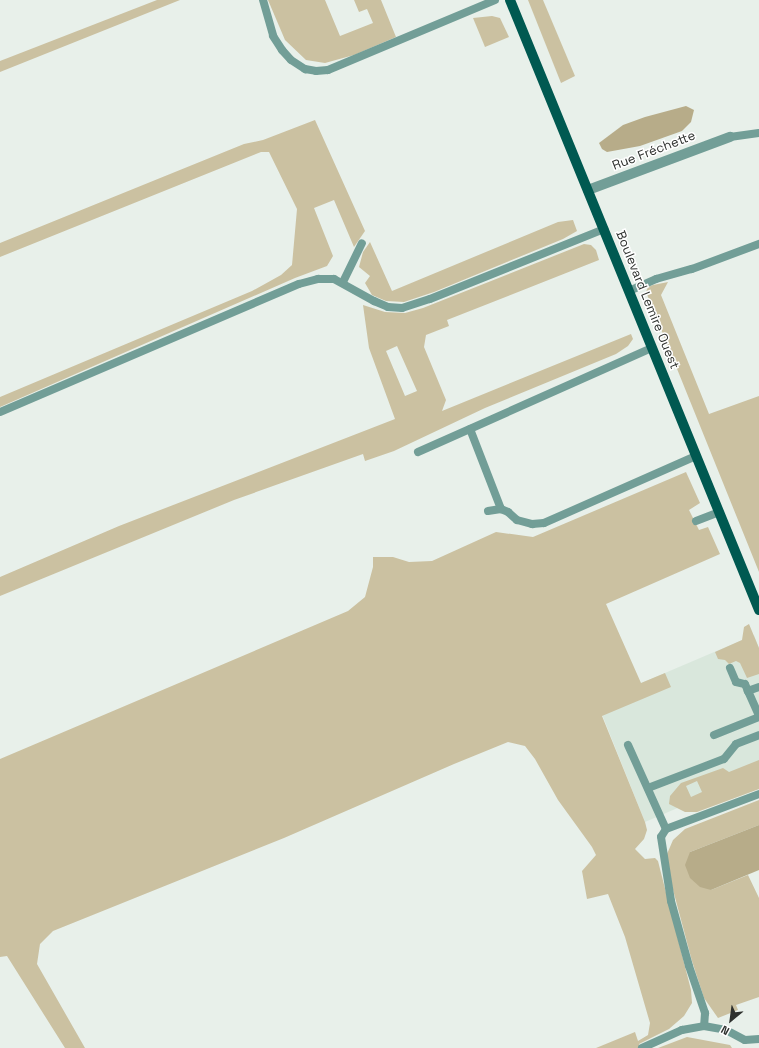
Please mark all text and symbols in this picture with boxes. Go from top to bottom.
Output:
street label: Rue Fréchette [610,128,698,174]
street label: Boulevard Lemire Ouest [612,229,682,371]
north arrow [711,1000,751,1040]
text: N [719,1023,732,1038]

